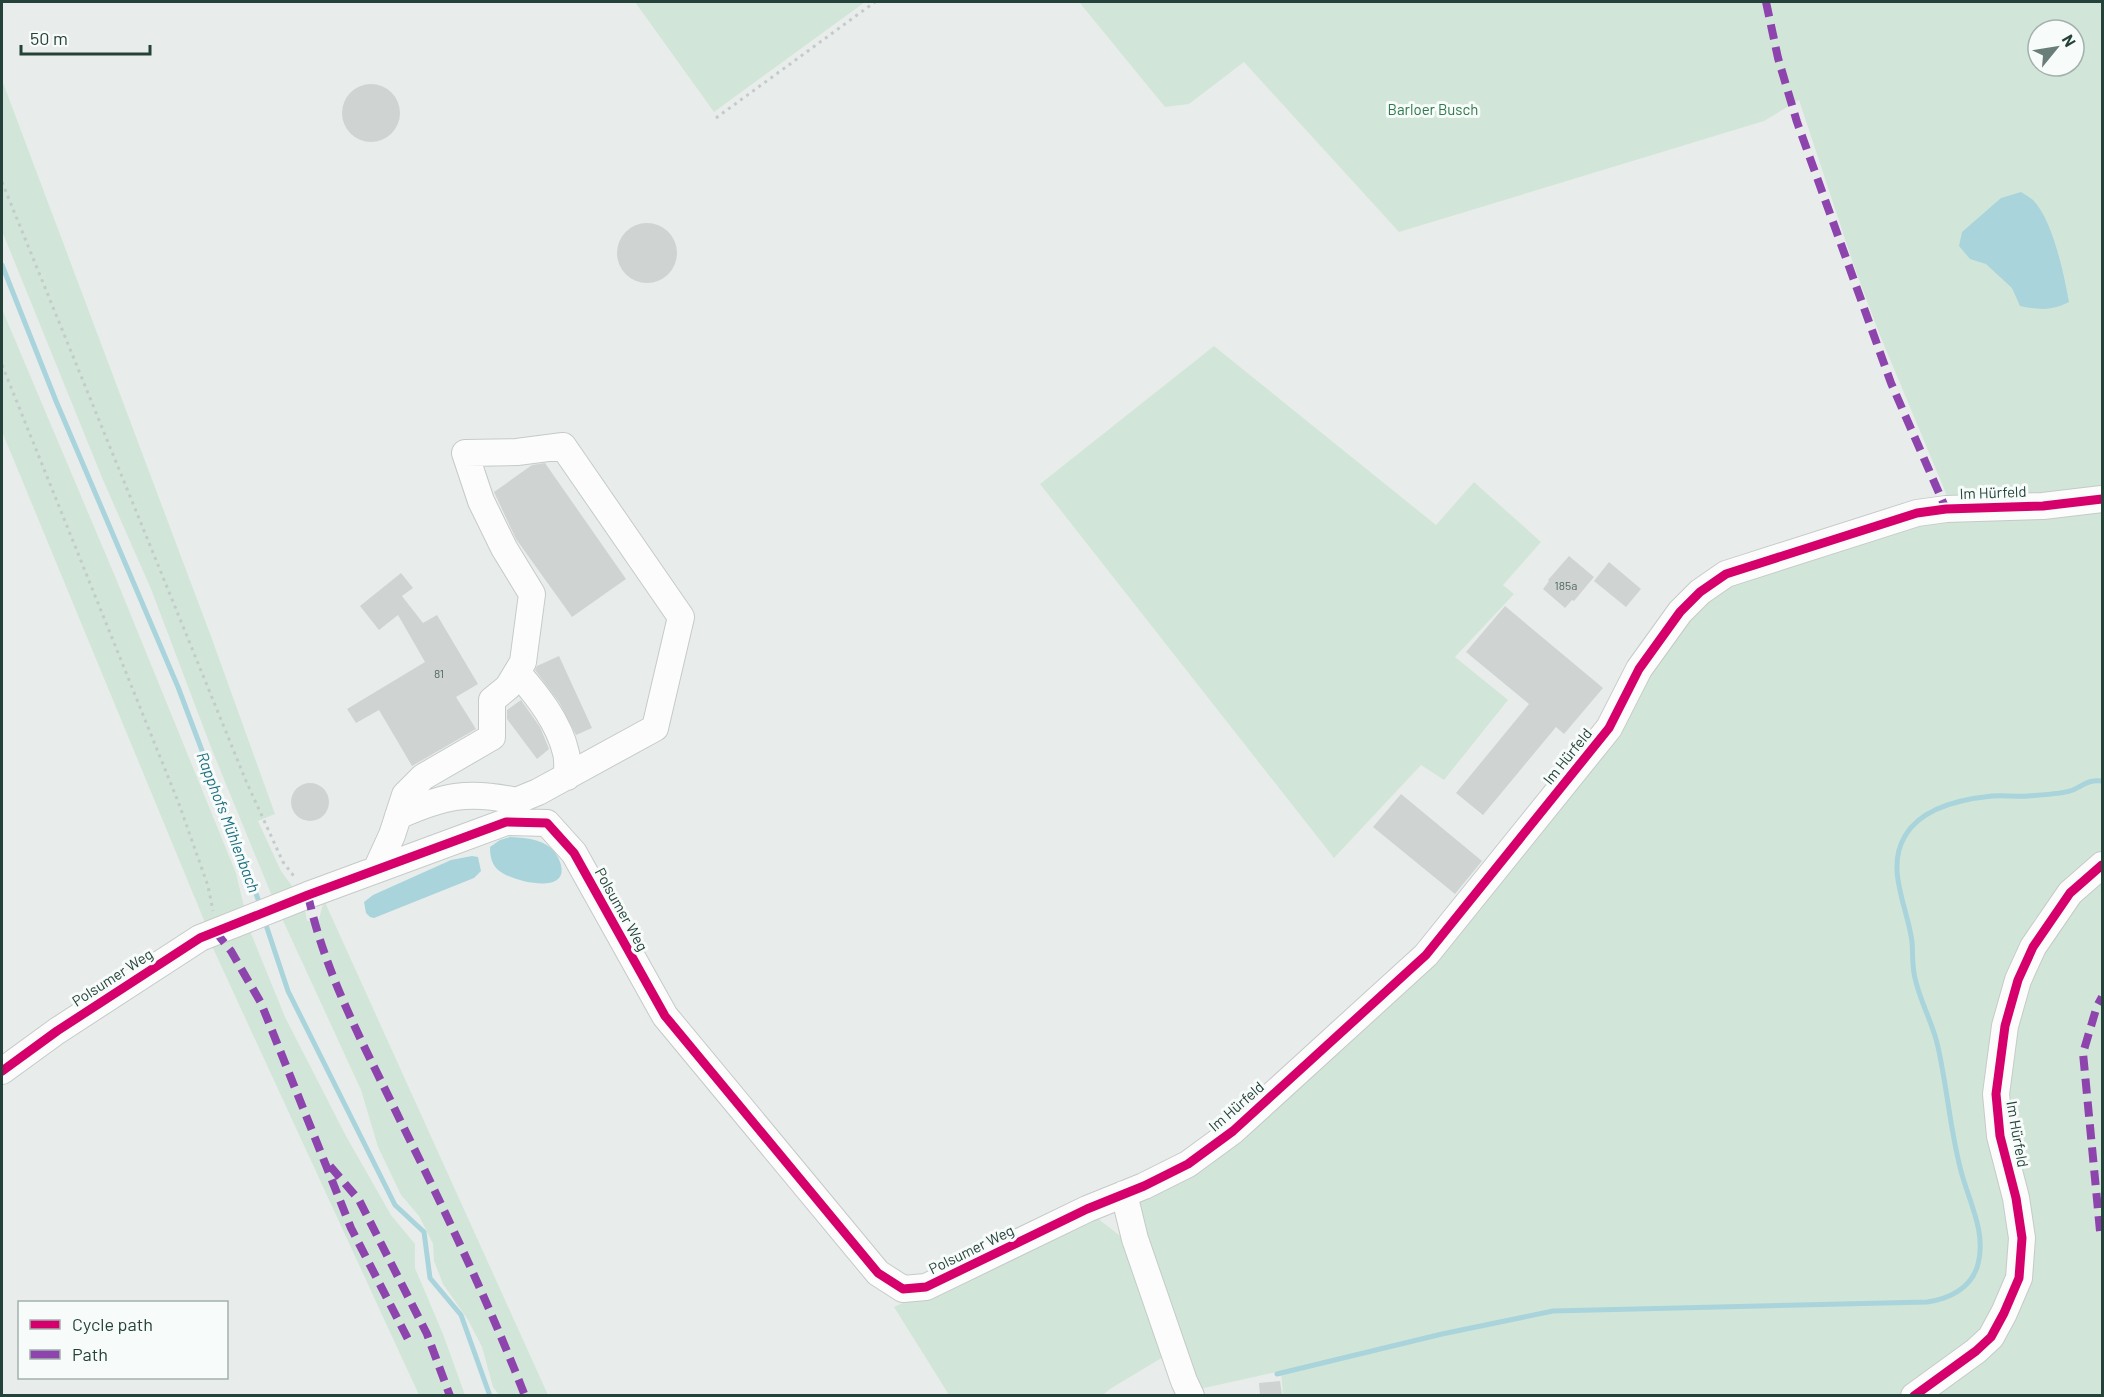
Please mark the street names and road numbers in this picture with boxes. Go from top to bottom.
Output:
street label: Im Hürfeld [1959,482,2027,502]
street label: Im Hürfeld [1539,724,1595,788]
street label: Polsumer Weg [592,864,652,954]
street label: Polsumer Weg [68,944,156,1010]
street label: Im Hürfeld [1205,1077,1267,1135]
street label: Im Hürfeld [2003,1099,2033,1169]
street label: Polsumer Weg [925,1221,1017,1277]

